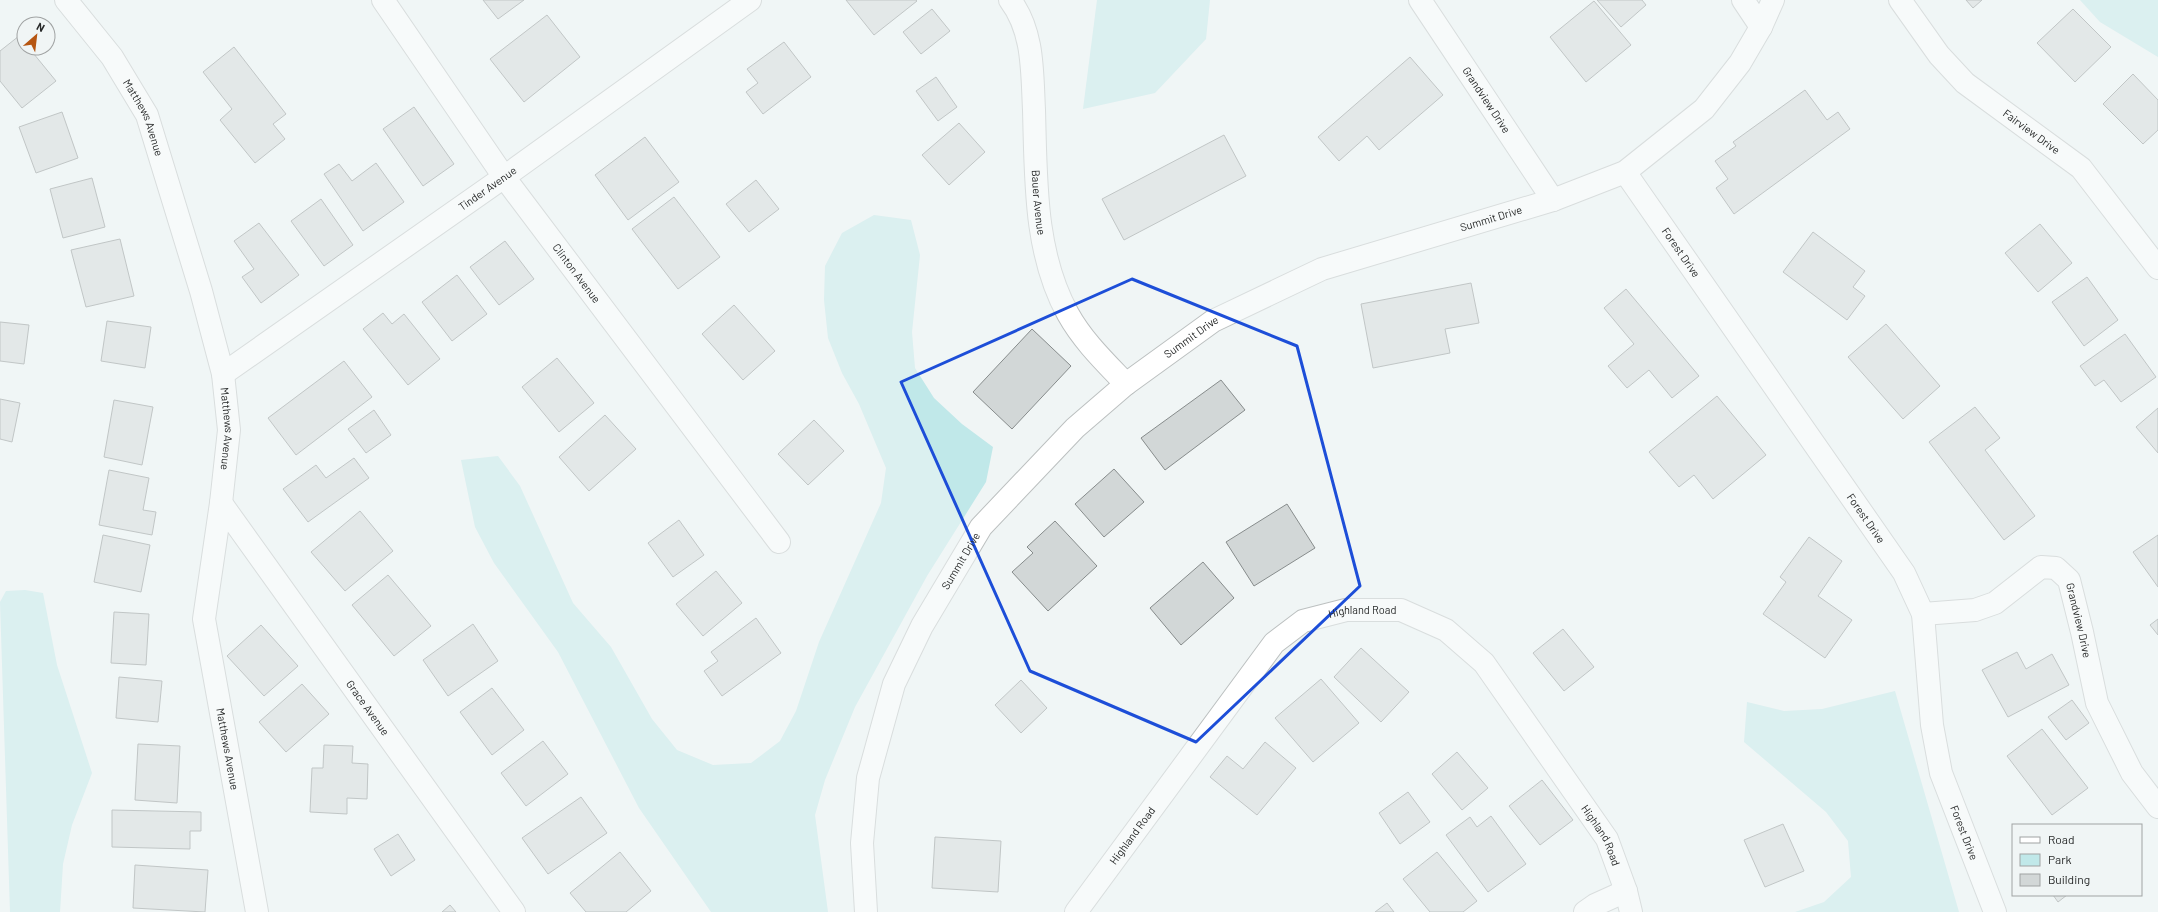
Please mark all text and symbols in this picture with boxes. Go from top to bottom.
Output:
north arrow [16,16,56,56]
text: N [35,19,47,34]
street label: Grandview Drive [1460,64,1514,135]
street label: Matthews Avenue [121,77,166,158]
street label: Fairview Drive [2001,106,2063,156]
street label: Tinder Avenue [456,163,519,213]
street label: Bauer Avenue [1030,169,1049,236]
street label: Summit Drive [1458,203,1524,233]
street label: Forest Drive [1660,225,1703,280]
street label: Clinton Avenue [550,241,604,305]
street label: Summit Drive [1161,312,1220,360]
street label: Matthews Avenue [218,387,236,471]
street label: Forest Drive [1845,491,1888,546]
street label: Summit Drive [938,530,982,592]
street label: Grandview Drive [2064,581,2094,659]
street label: Highland Road [1327,603,1396,620]
street label: Grace Avenue [344,677,392,738]
street label: Matthews Avenue [214,707,242,791]
street label: Highland Road [1579,802,1623,867]
street label: Forest Drive [1948,803,1981,862]
street label: Highland Road [1106,804,1157,867]
legend [2012,824,2142,896]
text: Road [2048,832,2075,846]
text: Park [2048,852,2072,866]
text: Building [2048,872,2090,886]

